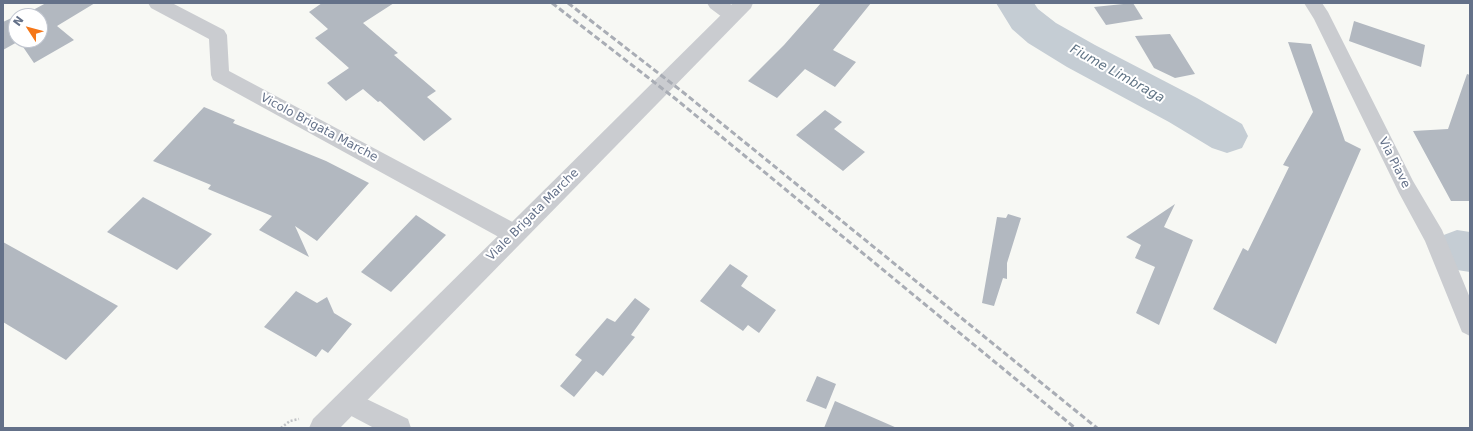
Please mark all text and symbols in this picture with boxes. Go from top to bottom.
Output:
north arrow [8,8,48,48]
text: N [11,14,27,29]
water label: Fiume Limbraga [1067,42,1167,106]
street label: Vicolo Brigata Marche [258,91,380,165]
street label: Via Piave [1375,135,1413,191]
street label: Viale Brigata Marche [484,166,582,264]

